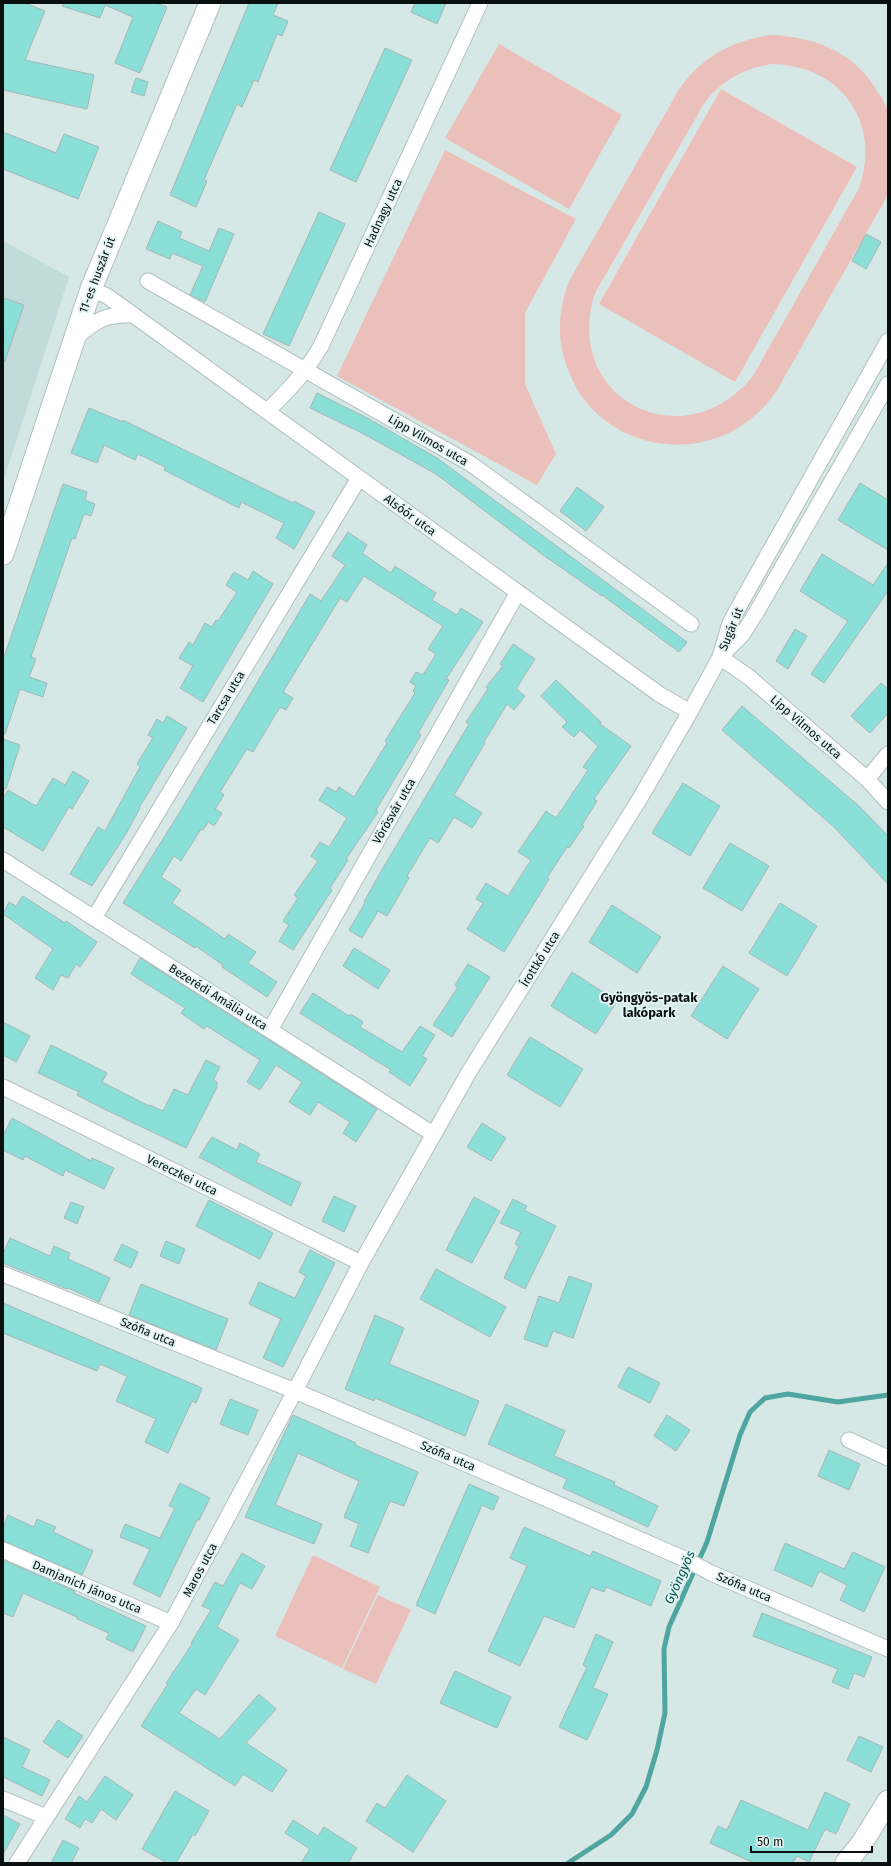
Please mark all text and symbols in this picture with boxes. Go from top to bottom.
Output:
street label: Hadnagy utca [361,177,405,249]
street label: 11-es huszár út [76,234,118,315]
street label: Lipp Vilmos utca [386,412,470,468]
street label: Alsóőr utca [381,491,439,539]
street label: Sugár út [716,605,746,653]
street label: Tarcsa utca [204,668,248,728]
street label: Lipp Vilmos utca [768,692,844,762]
street label: Vörösvár utca [370,776,418,846]
street label: Írottkő utca [517,928,563,989]
street label: Bezerédi Amália utca [166,961,270,1033]
district label: Gyöngyös-patak lakópark [601,990,698,1020]
street label: Vereczkei utca [144,1152,220,1198]
street label: Szófia utca [118,1315,178,1349]
street label: Szófia utca [418,1438,478,1474]
street label: Maros utca [180,1541,220,1599]
water label: Gyöngyös [661,1548,698,1606]
street label: Damjanich János utca [30,1558,144,1616]
street label: Szófia utca [714,1569,774,1605]
scale bar [751,1828,872,1854]
text: 50 m [757,1835,783,1849]

